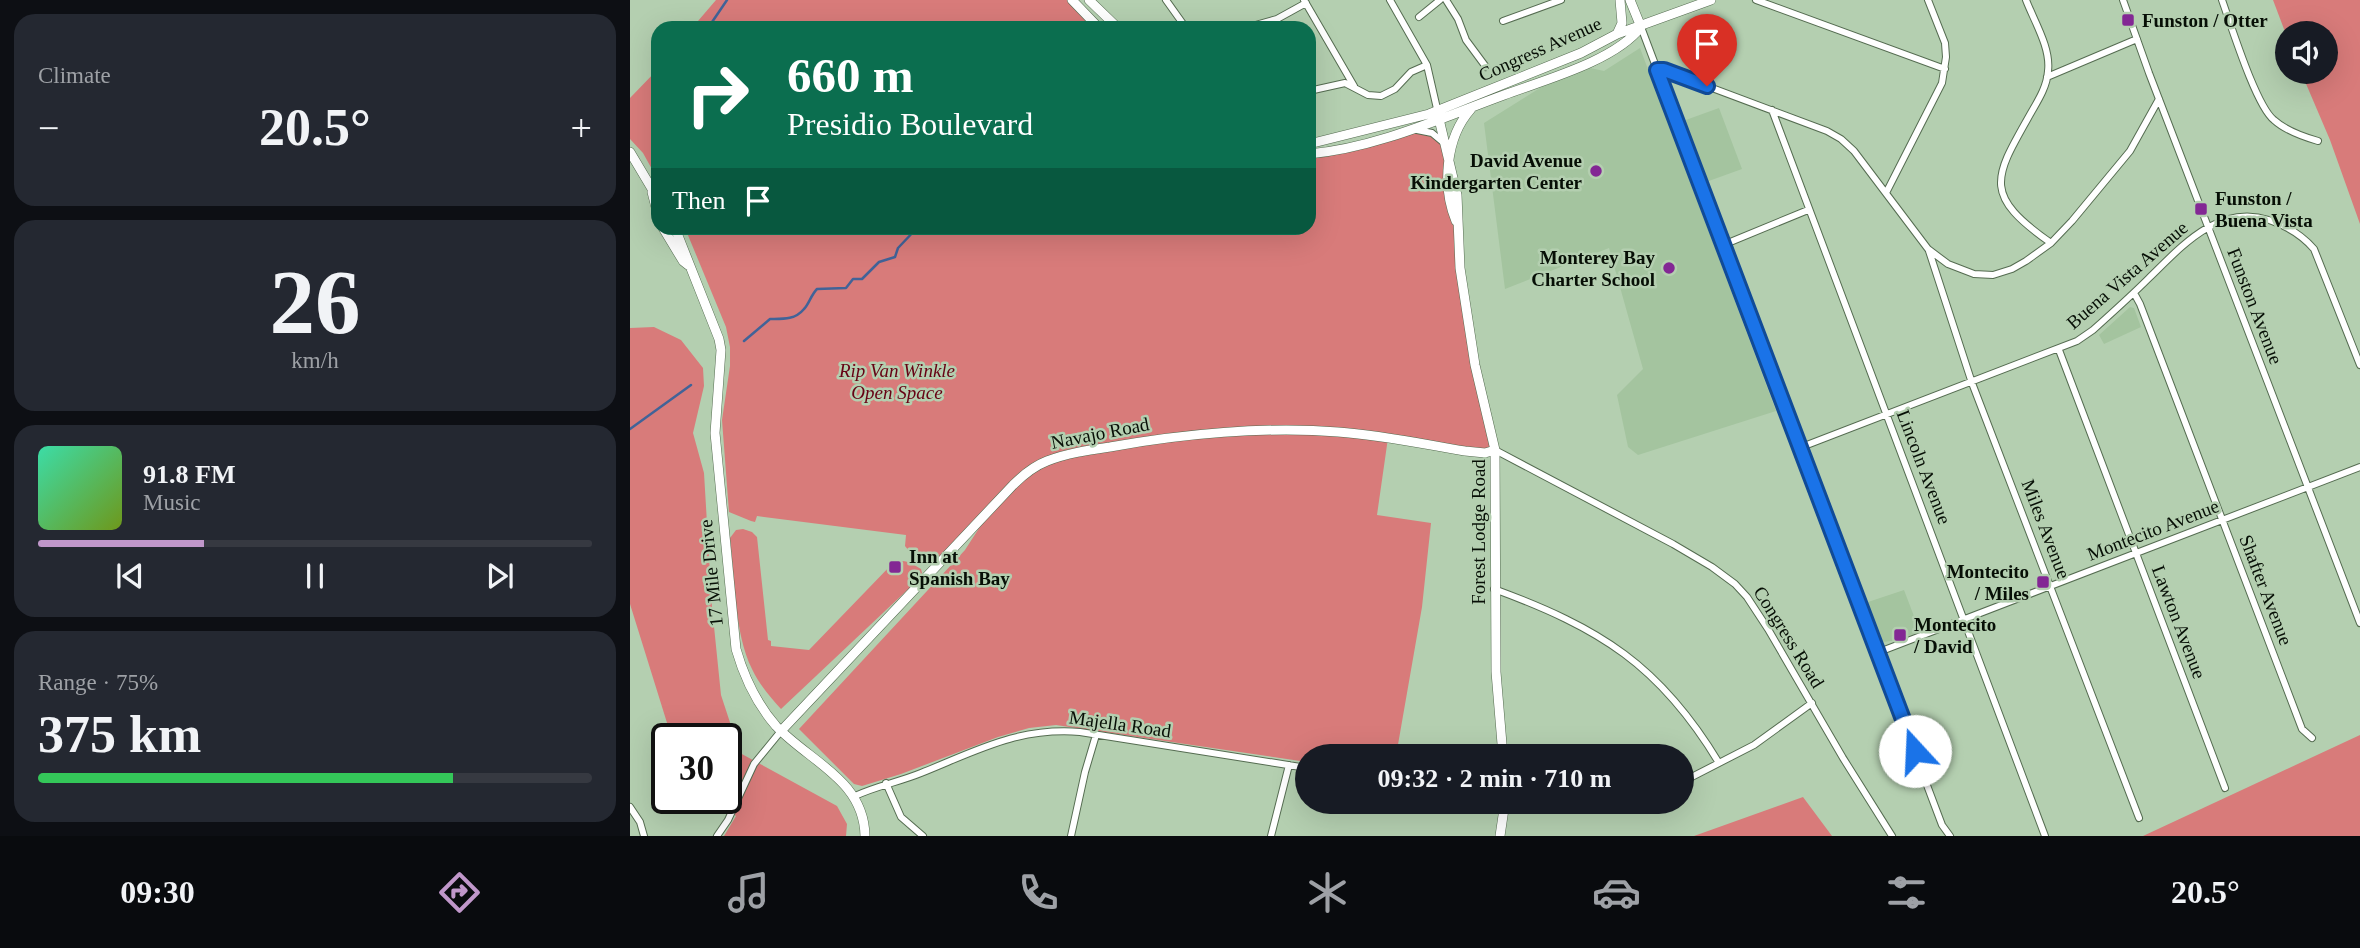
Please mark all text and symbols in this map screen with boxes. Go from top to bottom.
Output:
place label: Funston / Otter [2142,10,2268,31]
marker: Funston / Otter [2120,12,2136,28]
street label: Congress Avenue [1475,13,1605,85]
pin [1677,14,1737,86]
map controls [2275,21,2338,84]
button: sound [2275,21,2338,84]
icon: arrive [1688,25,1726,63]
text: 660 m [787,48,914,103]
icon: right [672,49,763,140]
text: Climate [38,63,111,88]
text: 20.5° [259,99,371,156]
text: Presidio Boulevard [787,106,1033,142]
text: − [38,107,59,149]
text: + [571,107,592,149]
place label: David Avenue Kindergarten Center [1411,150,1583,193]
marker: David Avenue Kindergarten Center [1588,163,1604,179]
icon: arrive [739,182,777,220]
text: Then [672,186,725,215]
place label: Funston / Buena Vista [2215,188,2313,231]
marker: Funston / Buena Vista [2193,201,2209,217]
street label: Buena Vista Avenue [2062,217,2192,333]
street label: Funston Avenue [2223,245,2287,367]
place label: Monterey Bay Charter School [1531,247,1655,290]
text: 26 [270,252,361,353]
marker: Monterey Bay Charter School [1661,260,1677,276]
text: km/h [291,348,339,373]
park label: Rip Van Winkle Open Space [838,360,955,403]
street label: Lincoln Avenue [1893,407,1955,527]
street label: Navajo Road [1049,413,1151,453]
street label: Forest Lodge Road [1468,459,1489,605]
text: 91.8 FM [143,460,235,489]
street label: Miles Avenue [2017,476,2075,582]
text: Music [143,490,201,515]
street label: Montecito Avenue [2084,495,2222,565]
street label: 17 Mile Drive [695,518,727,628]
street label: Shafter Avenue [2235,532,2297,648]
place label: Inn at Spanish Bay [909,546,1010,589]
icon: previous [111,557,149,595]
icon: pause [296,557,334,595]
icon: next [481,557,519,595]
marker: Inn at Spanish Bay [887,559,903,575]
place label: Montecito / Miles [1947,561,2029,604]
street label: Lawton Avenue [2148,562,2210,682]
marker: Montecito / Miles [2035,574,2051,590]
street label: Congress Road [1749,582,1829,692]
place label: Montecito / David [1913,614,1996,657]
marker: Montecito / David [1892,627,1908,643]
text: Range · 75% [38,670,158,695]
text: 375 km [38,706,201,763]
street label: Majella Road [1068,706,1173,742]
position arrow [1878,714,1952,788]
speed limit sign: 30 [651,723,742,814]
text: 09:32 · 2 min · 710 m [1378,764,1612,793]
icon: directions [435,868,484,917]
icon: music [724,868,773,917]
icon: phone [1014,868,1063,917]
icon: climate [1303,868,1352,917]
icon: car [1592,868,1641,917]
icon: filters [1882,868,1931,917]
text: 09:30 [120,874,195,910]
text: 20.5° [2171,874,2240,910]

